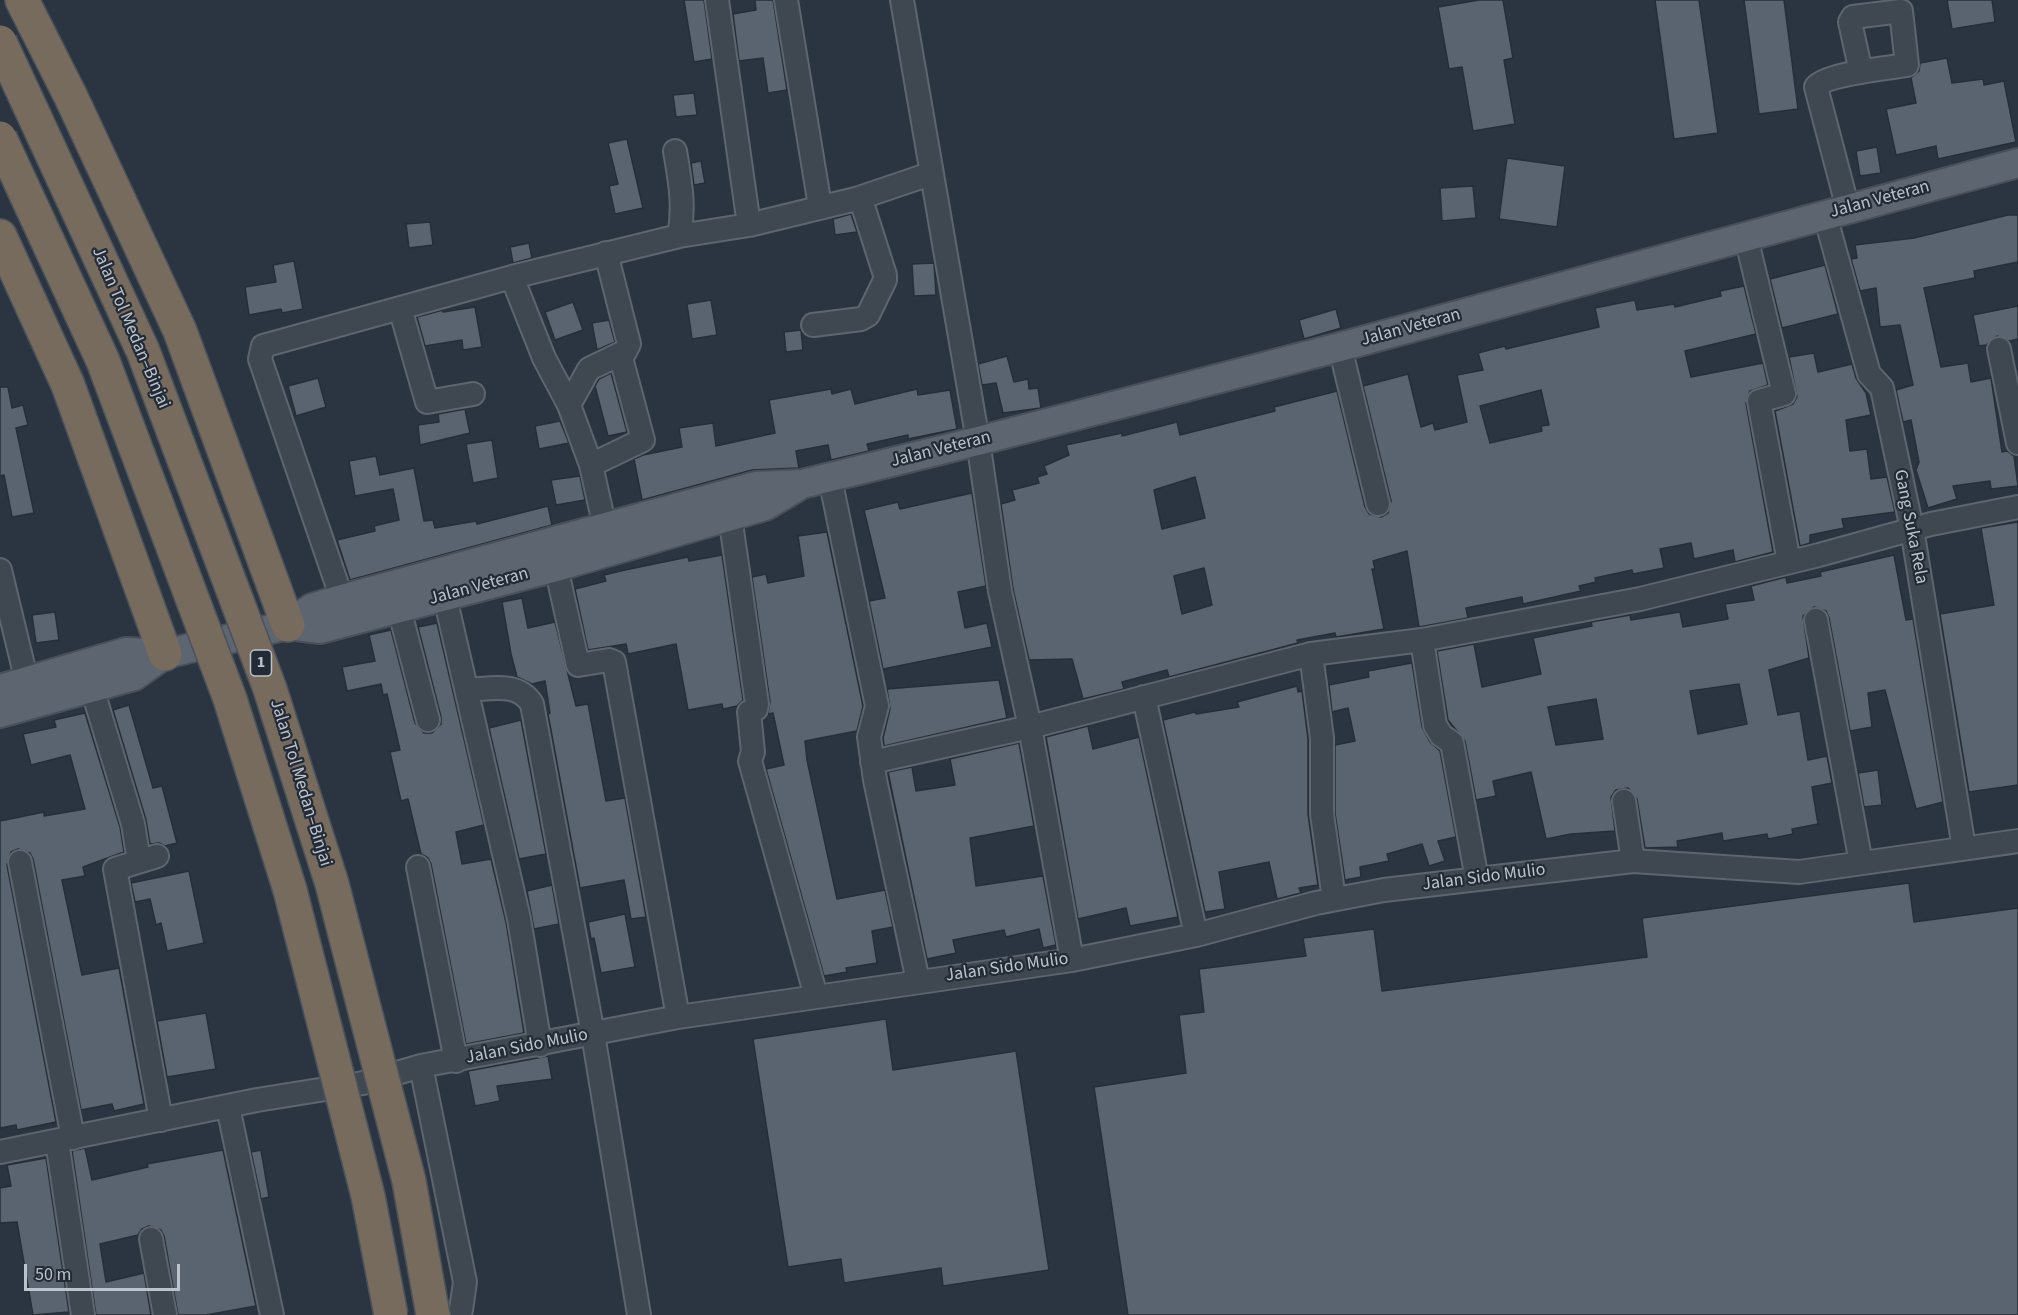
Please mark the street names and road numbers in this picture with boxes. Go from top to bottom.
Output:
street label: Jalan Veteran [1828,176,1932,224]
street label: Jalan Tol Medan–Binjai [86,244,174,412]
street label: Jalan Veteran [1359,304,1463,352]
street label: Jalan Veteran [889,427,993,473]
street label: Gang Suka Rela [1888,468,1932,586]
street label: Jalan Veteran [427,563,531,611]
road number: 1 [250,650,272,676]
street label: Jalan Tol Medan–Binjai [264,697,336,869]
street label: Jalan Sido Mulio [1421,860,1547,896]
street label: Jalan Sido Mulio [944,949,1070,987]
street label: Jalan Sido Mulio [464,1025,590,1069]

